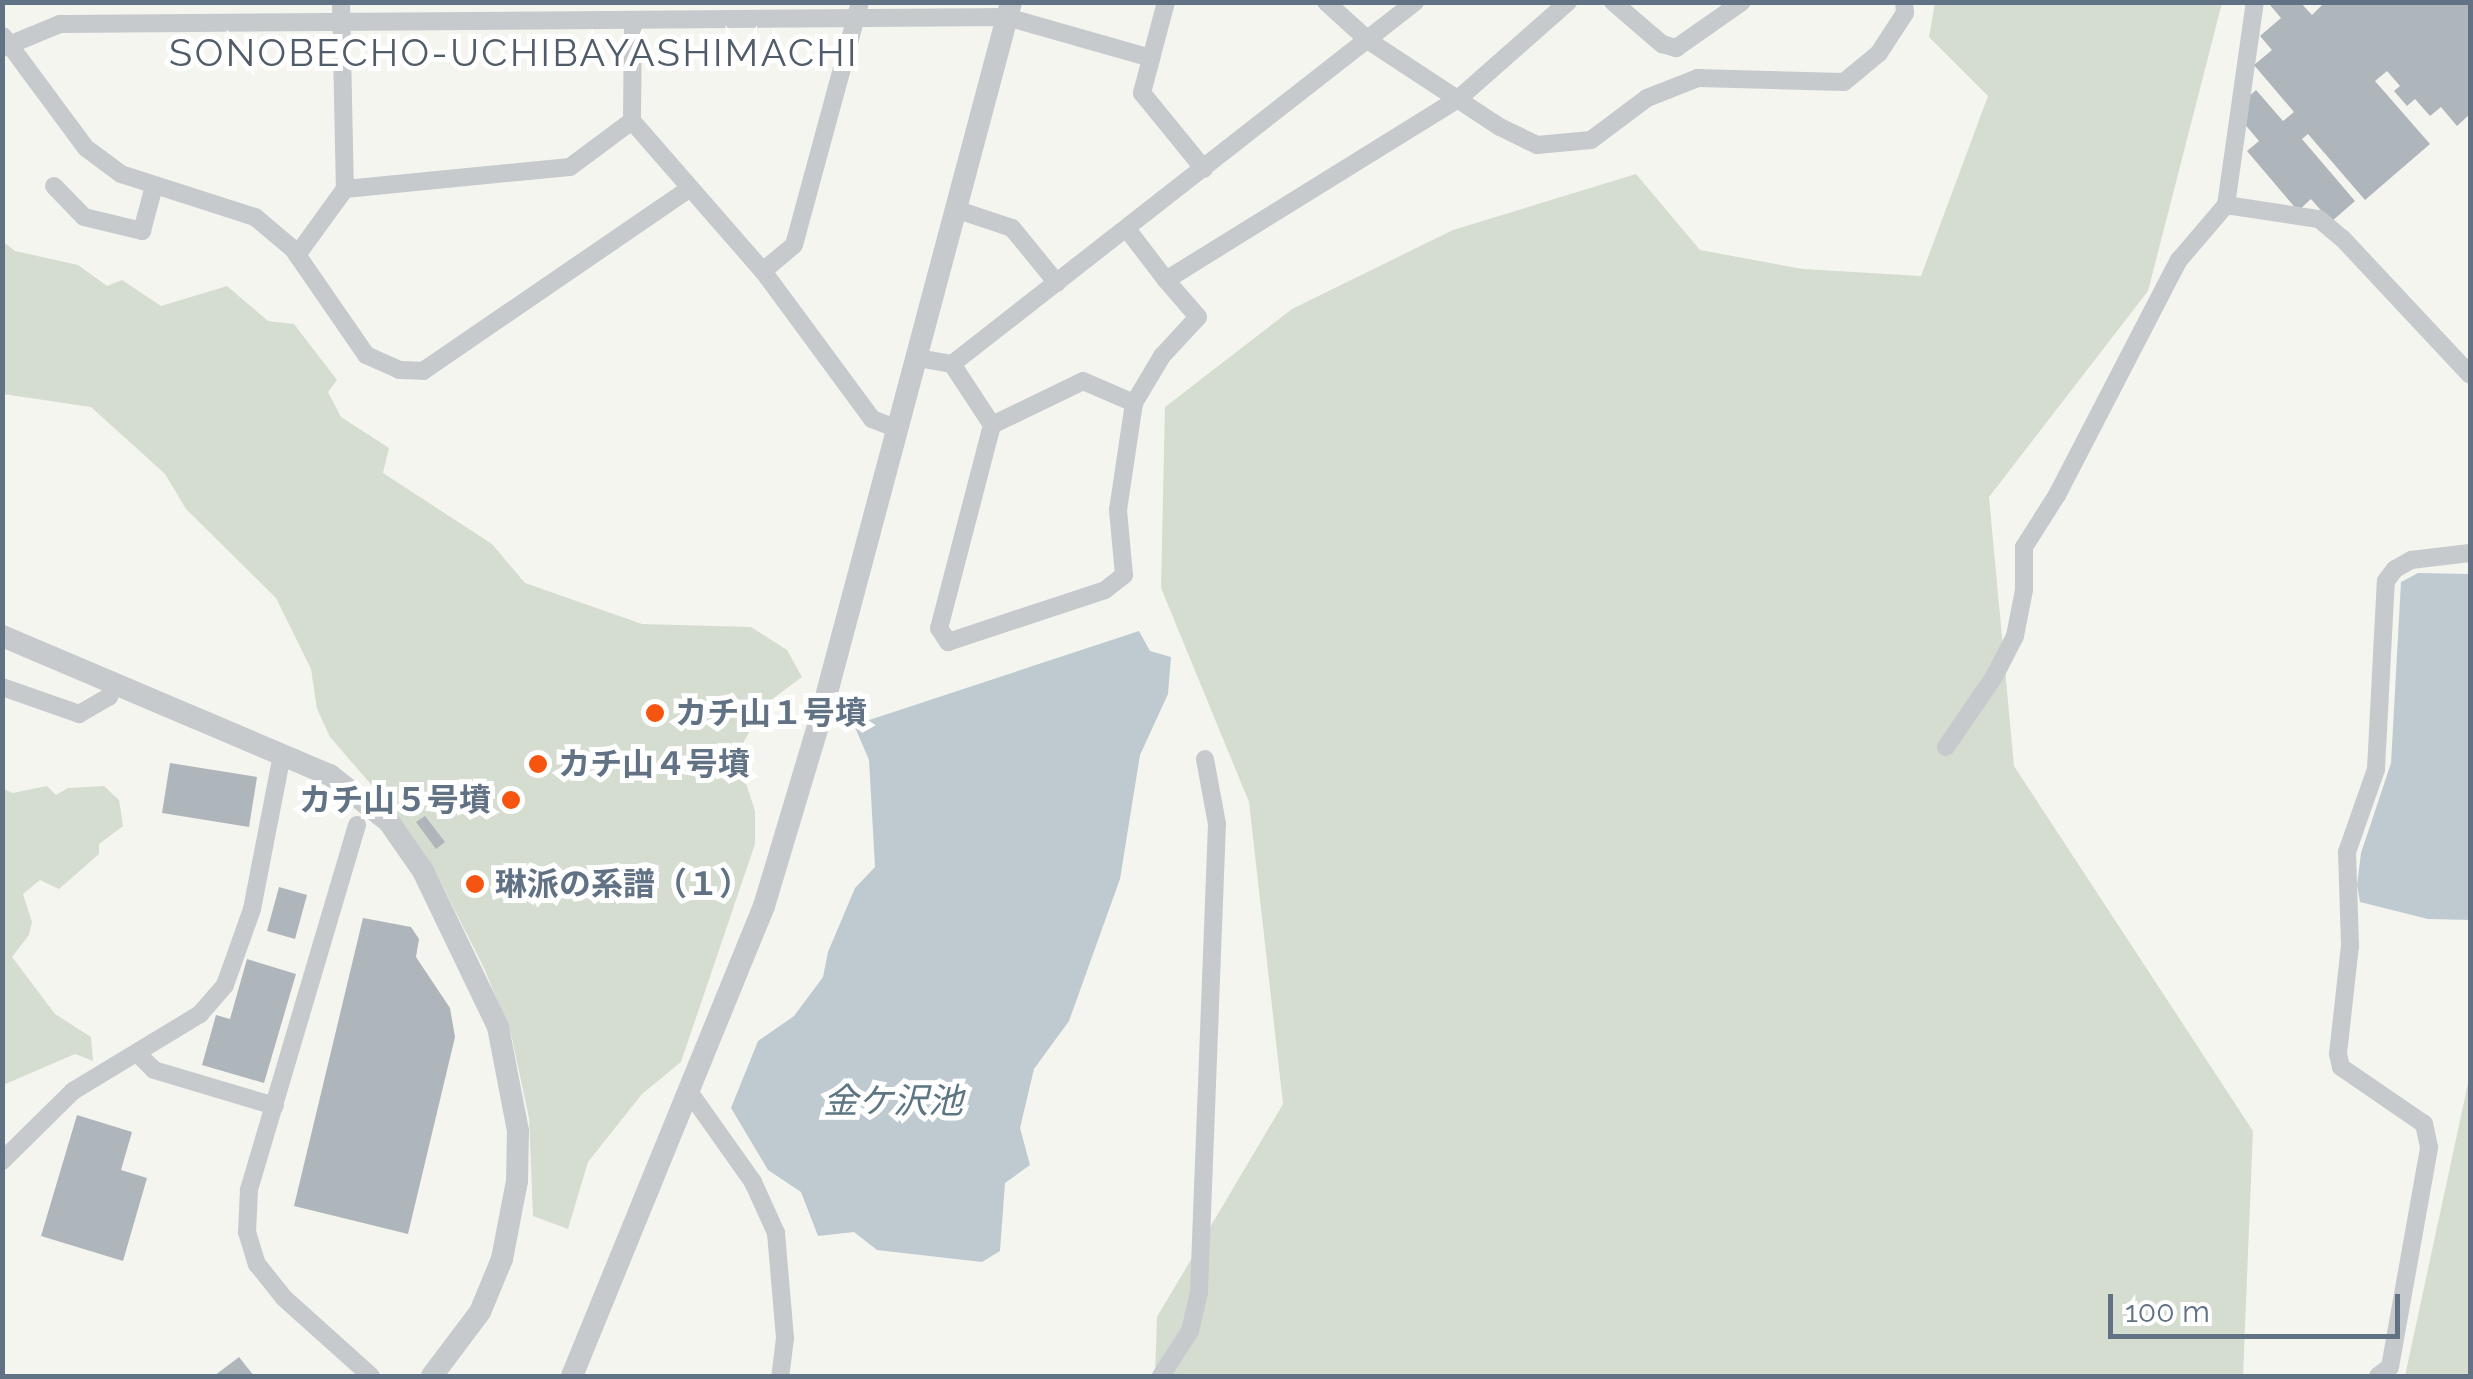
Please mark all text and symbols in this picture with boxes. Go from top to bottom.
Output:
district label: SONOBECHO-UCHIBAYASHIMACHI [169,30,859,76]
place label: カチ山１号墳 [675,694,867,732]
marker: カチ山１号墳 [644,702,666,724]
place label: カチ山４号墳 [558,745,750,783]
marker: カチ山４号墳 [527,753,549,775]
place label: カチ山５号墳 [299,781,491,819]
marker: カチ山５号墳 [500,789,522,811]
place label: 琳派の系譜（１） [495,865,751,903]
marker: 琳派の系譜（１） [464,873,486,895]
water label: 金ケ沢池 [823,1080,963,1122]
scale bar [2113,1274,2406,1336]
text: 100 m [2125,1294,2210,1329]

